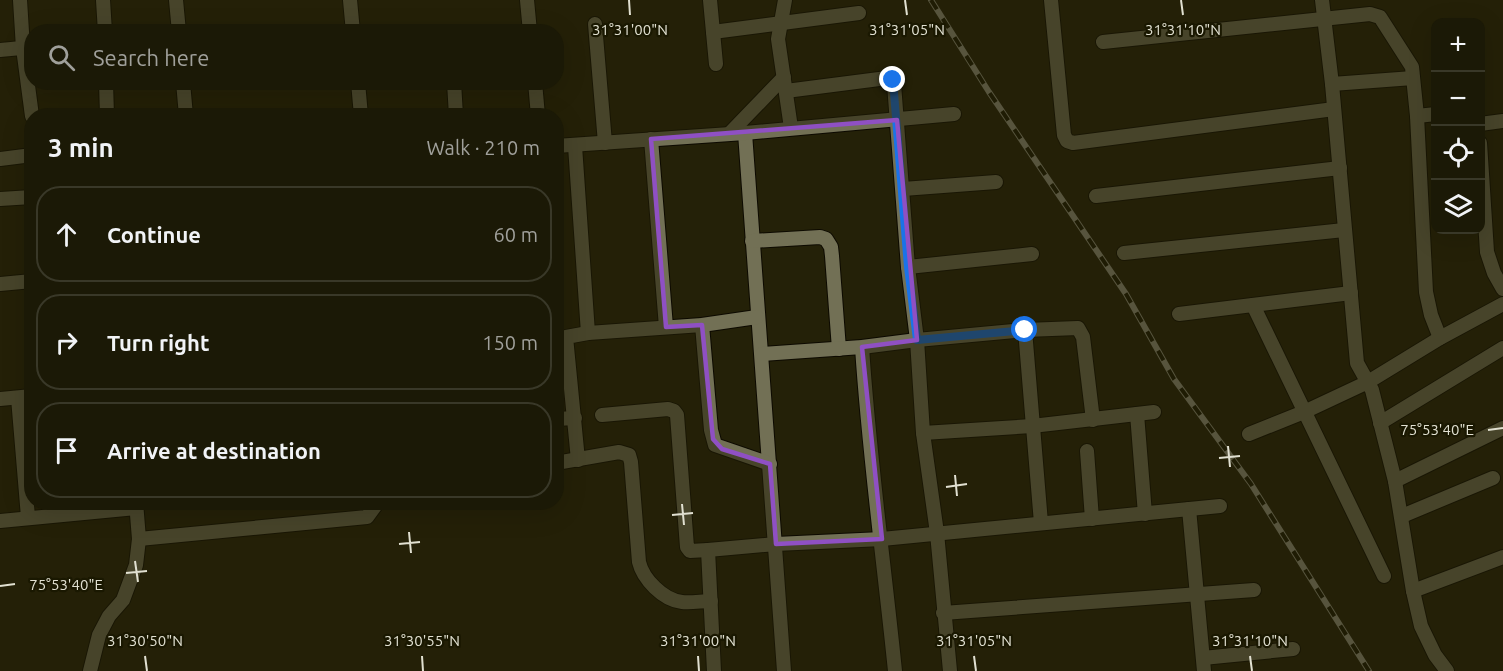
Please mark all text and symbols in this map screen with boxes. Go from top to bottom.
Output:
map controls [1431,18,1485,234]
button: + [1431,18,1485,72]
text: 31°31'00"N [592,21,668,38]
text: 31°31'05"N [869,21,945,38]
text: 31°31'10"N [1145,21,1221,38]
search box [24,24,564,90]
icon: search [45,41,78,74]
text: Search here [93,45,209,70]
route end [879,66,905,92]
button: − [1431,72,1485,126]
button: locate [1431,126,1485,180]
text: 3 min [48,133,114,162]
text: Walk · 210 m [427,136,540,159]
button: layers [1431,180,1485,234]
icon: ahead [50,218,83,251]
text: Continue [107,222,201,247]
text: 60 m [494,223,538,246]
route start [1011,316,1037,342]
icon: right [50,326,83,359]
text: Turn right [107,330,209,355]
text: 150 m [482,331,538,354]
text: 75°53'40"E [1400,421,1474,438]
icon: arrive [50,434,83,467]
text: Arrive at destination [107,438,321,463]
text: 75°53'40"E [29,576,103,593]
text: 31°30'50"N [107,632,183,649]
text: 31°30'55"N [384,632,460,649]
text: 31°31'00"N [660,632,736,649]
text: 31°31'05"N [936,632,1012,649]
text: 31°31'10"N [1212,632,1288,649]

